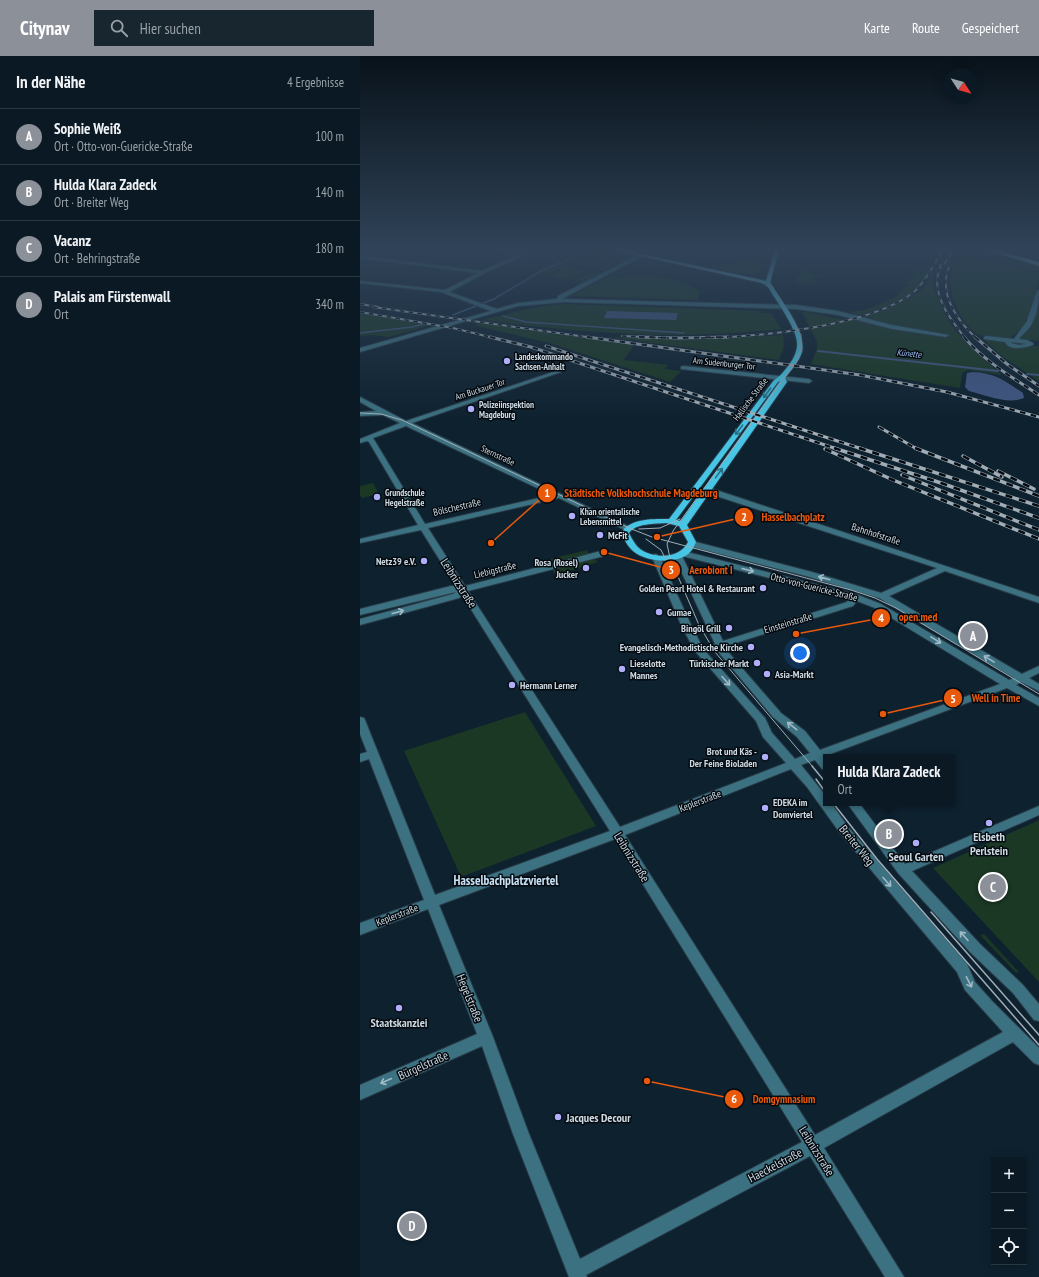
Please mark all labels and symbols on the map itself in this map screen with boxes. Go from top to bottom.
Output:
north arrow [943,68,979,104]
water label: Künette [896,346,923,360]
place label: Landeskommando Sachsen-Anhalt [515,351,573,372]
street label: Am Sudenburger Tor [692,354,756,372]
marker: Landeskommando Sachsen-Anhalt [502,356,512,366]
street label: Hallische Straße [730,375,770,423]
street label: Am Buckauer Tor [454,376,507,402]
one-way arrow [763,387,771,398]
place label: Polizeiinspektion Magdeburg [479,399,534,420]
marker: Polizeiinspektion Magdeburg [466,404,476,414]
one-way arrow [735,425,743,436]
street label: Sternstraße [479,442,517,468]
one-way arrow [715,468,723,479]
callout: Städtische Volkshochschule Magdeburg [537,482,726,505]
text: 1 [544,485,550,500]
text: Städtische Volkshochschule Magdeburg [564,486,718,500]
place label: Grundschule Hegelstraße [385,487,425,508]
marker: Grundschule Hegelstraße [372,492,382,502]
street label: Bölschestraße [432,495,482,519]
place label: Khan orientalische Lebensmittel [580,506,640,527]
callout: Hasselbachplatz [734,506,833,529]
text: 2 [741,509,747,524]
text: Hasselbachplatz [761,510,825,524]
marker: Khan orientalische Lebensmittel [567,511,577,521]
street label: Bahnhofstraße [850,520,902,548]
place label: McFit [608,529,628,542]
marker: McFit [595,530,605,540]
place label: Netz39 e.V. [376,555,416,568]
marker: Netz39 e.V. [419,556,429,566]
street label: Leibnizstraße [438,556,480,610]
place label: Rosa (Rosel) Jucker [534,556,578,581]
street label: Liebigstraße [472,558,518,582]
callout: Aerobiont I [661,559,740,582]
text: 3 [668,562,674,577]
marker: Rosa (Rosel) Jucker [581,563,591,573]
text: Aerobiont I [688,563,733,577]
one-way arrow [741,567,754,575]
street label: Otto-von-Guericke-Straße [769,570,859,604]
one-way arrow [818,574,831,582]
place label: Golden Pearl Hotel & Restaurant [639,582,755,595]
marker: Golden Pearl Hotel & Restaurant [758,583,768,593]
place label: Gumae [667,606,692,619]
callout: open.med [871,606,945,629]
marker: Gumae [654,607,664,617]
one-way arrow [391,608,404,615]
street label: Einsteinstraße [762,610,814,636]
text: 4 [878,610,884,625]
text: open.med [899,610,937,624]
pin: A [960,621,986,651]
place label: Bingöl Grill [681,622,722,635]
marker: Bingöl Grill [724,623,734,633]
one-way arrow [930,636,942,644]
place label: Evangelisch-Methodistische Kirche [620,641,743,654]
marker: Evangelisch-Methodistische Kirche [746,642,756,652]
your location [790,643,810,663]
one-way arrow [984,655,995,663]
place label: Lieselotte Mannes [630,657,665,682]
place label: Türkischer Markt [689,657,749,670]
marker: Türkischer Markt [752,658,762,668]
marker: Lieselotte Mannes [617,664,627,674]
place label: Asia-Markt [774,668,814,681]
marker: Asia-Markt [762,669,772,679]
one-way arrow [721,676,730,686]
place label: Hermann Lerner [520,679,577,692]
marker: Hermann Lerner [507,680,517,690]
callout: Well in Time [943,687,1029,710]
text: 5 [950,691,956,706]
text: Well in Time [971,691,1021,705]
one-way arrow [787,722,798,731]
place label: Brot und Käs - Der Feine Bioladen [689,745,758,770]
marker: Brot und Käs - Der Feine Bioladen [760,752,770,762]
street label: Keplerstraße [677,787,723,815]
place label: EDEKA im Domviertel [773,796,813,821]
marker: EDEKA im Domviertel [760,803,770,813]
marker: Elsbeth Perlstein [984,818,994,828]
pin: B [876,819,902,849]
street label: Breiter Weg [836,822,878,868]
street label: Leibnizstraße [611,829,653,885]
place label: Elsbeth Perlstein [970,829,1008,858]
marker: Seoul Garten [911,838,921,848]
place label: Seoul Garten [888,849,944,864]
district label: Hasselbachplatzviertel [453,872,559,889]
pin: C [980,872,1006,902]
one-way arrow [883,877,892,887]
street label: Keplerstraße [374,901,420,929]
one-way arrow [959,931,968,942]
street label: Hegelstraße [454,972,486,1024]
one-way arrow [966,976,973,988]
marker: Staatskanzlei [394,1003,404,1013]
place label: Staatskanzlei [371,1015,428,1030]
street label: Bürgelstraße [396,1047,450,1083]
one-way arrow [381,1078,393,1085]
callout: Domgymnasium [724,1088,823,1111]
text: 6 [731,1091,737,1106]
text: Domgymnasium [753,1092,815,1106]
place label: Jacques Decour [565,1110,631,1125]
marker: Jacques Decour [553,1112,563,1122]
street label: Leibnizstraße [796,1123,838,1179]
street label: Haeckelstraße [745,1145,805,1185]
pin: D [399,1211,425,1241]

